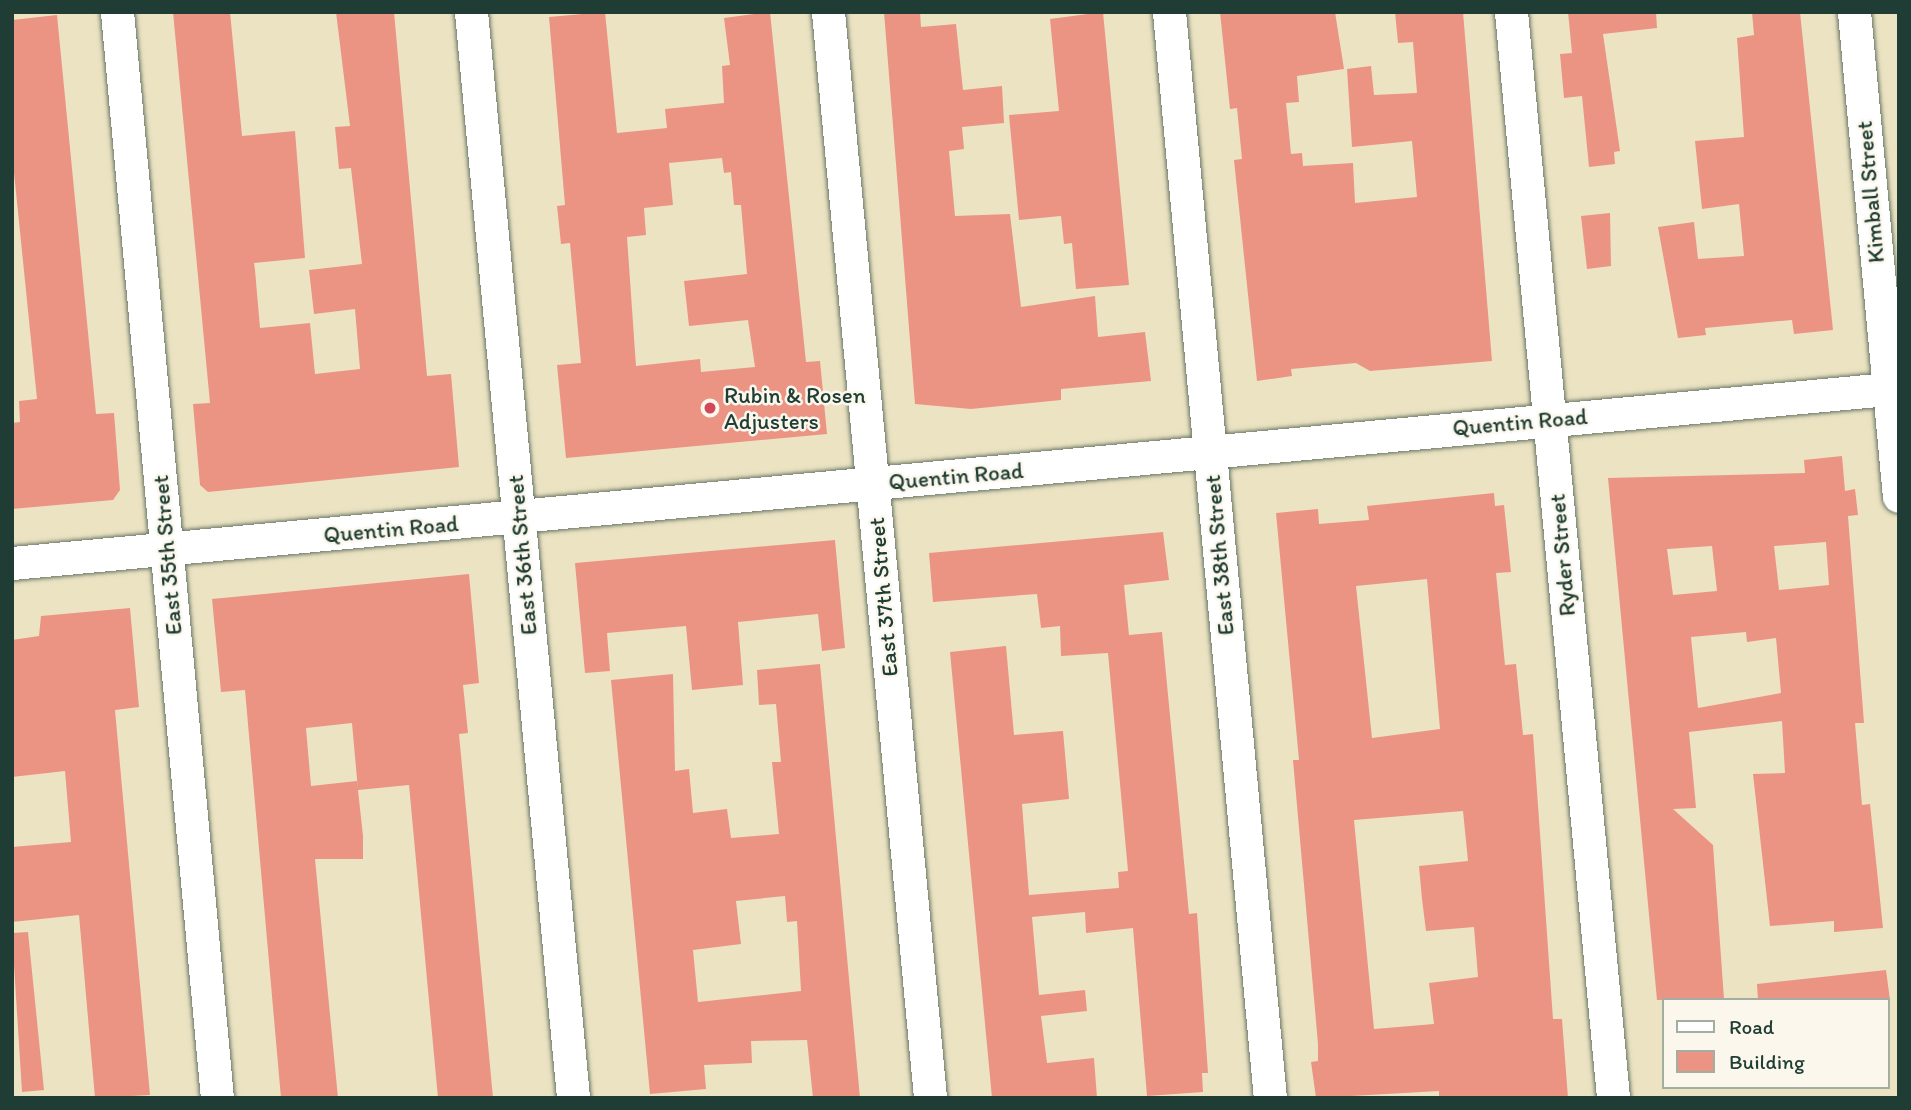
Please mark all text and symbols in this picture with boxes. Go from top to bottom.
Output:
street label: Kimball Street [1850,120,1890,264]
place label: Rubin & Rosen Adjusters [724,381,865,435]
marker: Rubin & Rosen Adjusters [702,400,718,416]
street label: Quentin Road [1451,402,1589,442]
street label: Quentin Road [887,456,1025,496]
street label: East 35th Street [146,474,188,636]
street label: East 36th Street [501,474,543,636]
street label: East 38th Street [1198,474,1240,636]
street label: Ryder Street [1543,493,1581,617]
street label: Quentin Road [322,509,460,549]
street label: East 37th Street [862,517,904,677]
legend [1662,998,1890,1089]
text: Road [1729,1014,1774,1039]
text: Building [1729,1049,1805,1074]

